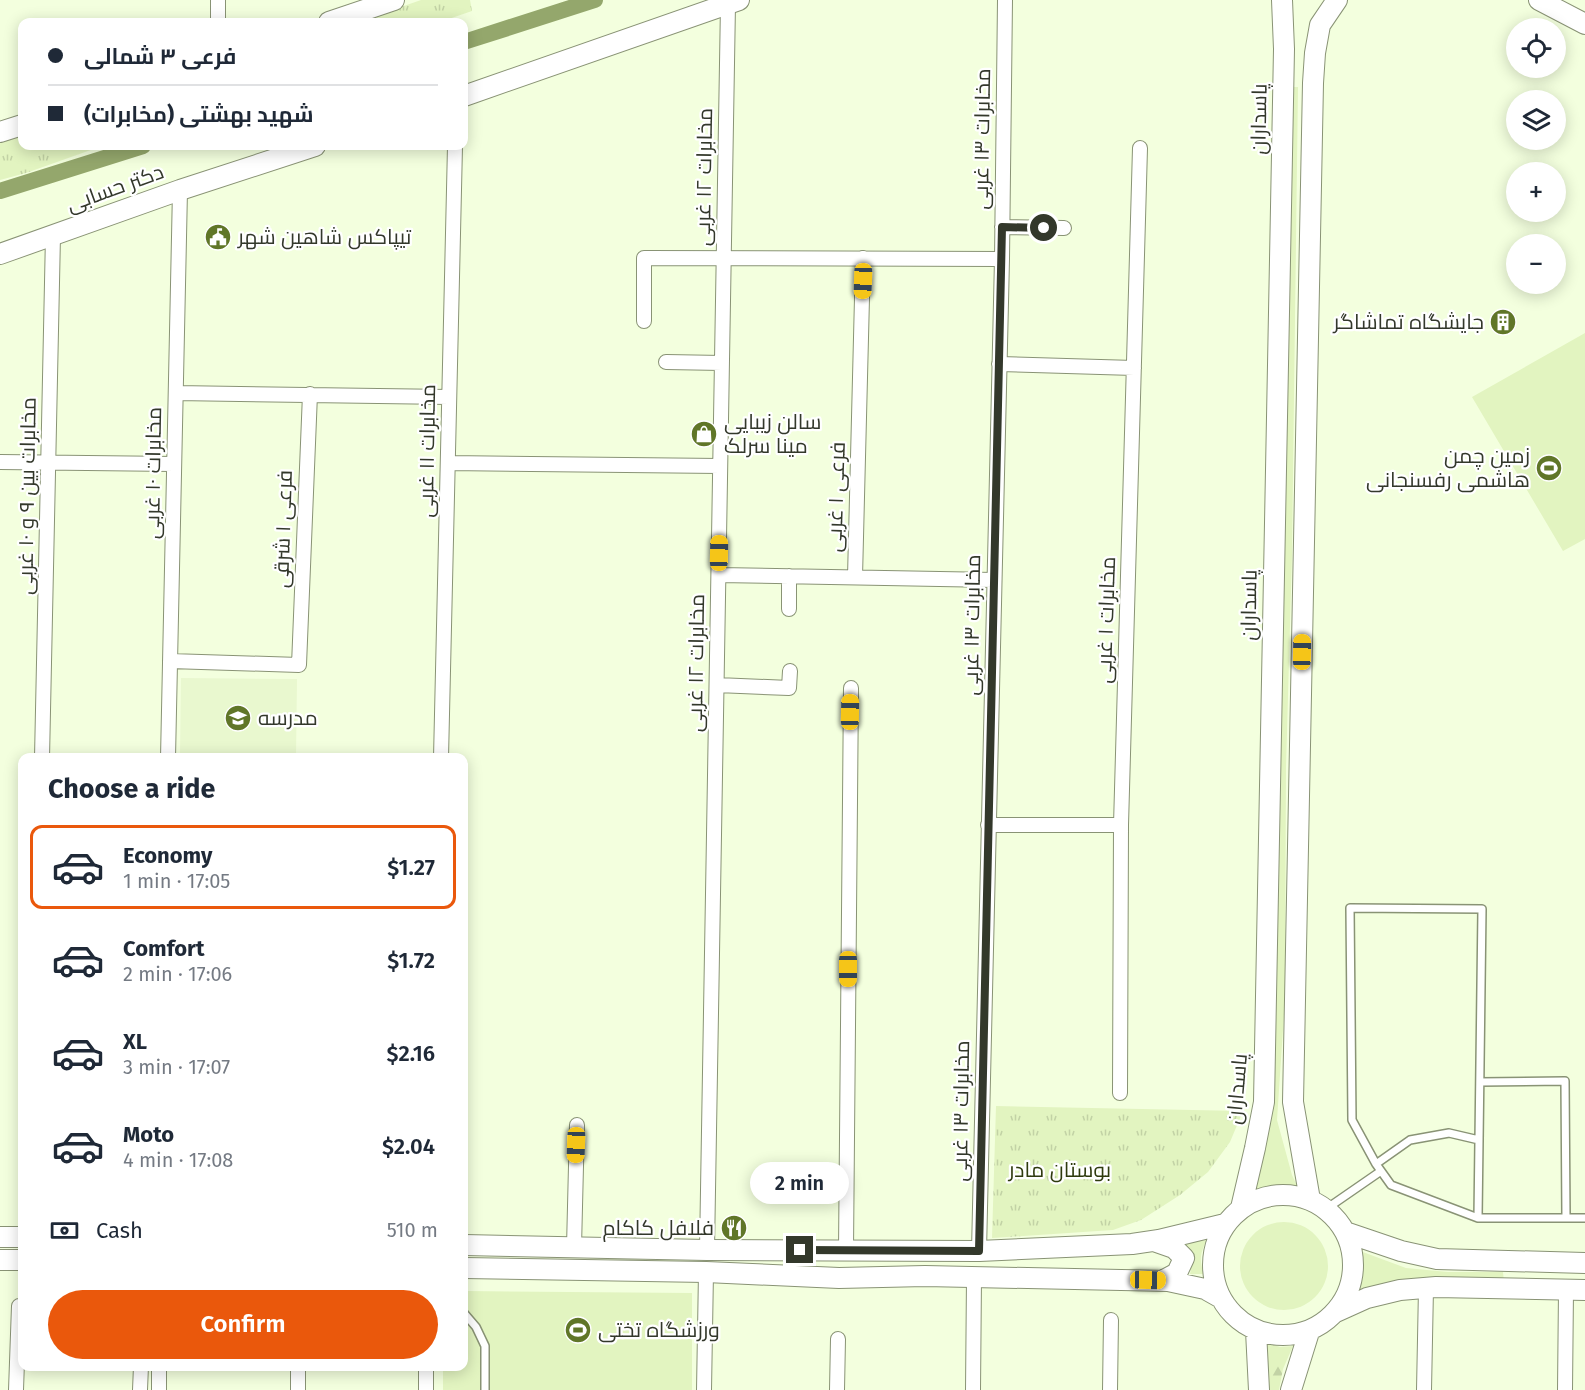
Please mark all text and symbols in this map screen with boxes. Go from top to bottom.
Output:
map controls [1506,18,1566,294]
button: locate [1506,18,1566,78]
text: فرعی ۳ شمالی [84,43,236,70]
street label: مخابرات ۱۳ غربی [968,68,996,210]
street label: پاسداران [1245,83,1274,155]
button: layers [1506,90,1566,150]
text: شهید بهشتی (مخابرات) [84,101,313,128]
street label: مخابرات ۱۲ غربی [690,108,718,246]
street label: دکتر حسابی [63,158,167,218]
button: + [1506,162,1566,222]
route start [1030,214,1057,241]
public building icon: تیپاکس شاهین شهر [203,222,233,252]
place label: تیپاکس شاهین شهر [237,224,412,250]
button: − [1506,234,1566,294]
car [853,263,873,299]
building icon: جایشگاه تماشاگر [1488,307,1518,337]
place label: جایشگاه تماشاگر [1333,309,1484,335]
street label: مخابرات ۱۱ غربی [413,384,441,518]
street label: مخابرات بین ۹ و ۱۰ غربی [12,397,42,595]
street label: مخابرات ۱۰ غربی [139,407,167,539]
place label: سالن زیبایی مینا سرلک [724,409,821,459]
shop icon: سالن زیبایی مینا سرلک [689,419,719,449]
street label: فرعی ۱ غربی [821,441,851,553]
place label: زمین چمن هاشمی رفسنجانی [1366,443,1530,493]
sports icon: زمین چمن هاشمی رفسنجانی [1534,453,1564,483]
street label: فرعی ۱ شرقی [268,470,298,588]
car [710,535,728,571]
street label: مخابرات ۱۳ غربی [958,554,986,696]
street label: مخابرات ۱ غربی [1091,556,1121,684]
street label: پاسداران [1235,569,1264,641]
street label: مخابرات ۱۲ غربی [682,594,710,732]
car [1293,634,1311,670]
car [841,694,859,730]
school or university icon: مدرسه [223,703,253,733]
place label: مدرسه [258,705,318,731]
text: Choose a ride [48,773,215,805]
icon: car [51,840,105,894]
text: Economy [123,842,212,869]
text: $1.27 [387,854,435,881]
text: 1 min · 17:05 [123,869,230,893]
icon: car [51,933,105,987]
text: Comfort [123,935,204,962]
text: $1.72 [387,947,435,974]
car [839,951,857,987]
text: 2 min · 17:06 [123,962,232,986]
icon: car [51,1026,105,1080]
text: XL [123,1028,147,1055]
text: $2.16 [387,1040,435,1067]
street label: مخابرات ۱۳ غربی [947,1040,975,1182]
street label: پاسداران [1221,1052,1254,1126]
text: 3 min · 17:07 [123,1055,230,1079]
icon: car [51,1119,105,1173]
text: Moto [123,1121,174,1148]
car [566,1127,586,1163]
text: $2.04 [382,1133,435,1160]
text: 4 min · 17:08 [123,1148,233,1172]
park label: بوستان مادر [1008,1157,1111,1183]
callout: 2 min [750,1163,850,1205]
text: 2 min [775,1171,824,1195]
restaurant icon: فلافل کاکام [719,1213,749,1243]
icon: cash [48,1214,81,1247]
place label: فلافل کاکام [602,1215,714,1242]
text: Cash [96,1217,143,1244]
text: 510 m [387,1218,438,1242]
route end [786,1236,813,1263]
car [1130,1271,1166,1289]
button: Confirm [48,1290,438,1359]
sports icon: ورزشگاه تختی [563,1315,593,1345]
place label: ورزشگاه تختی [598,1317,720,1343]

